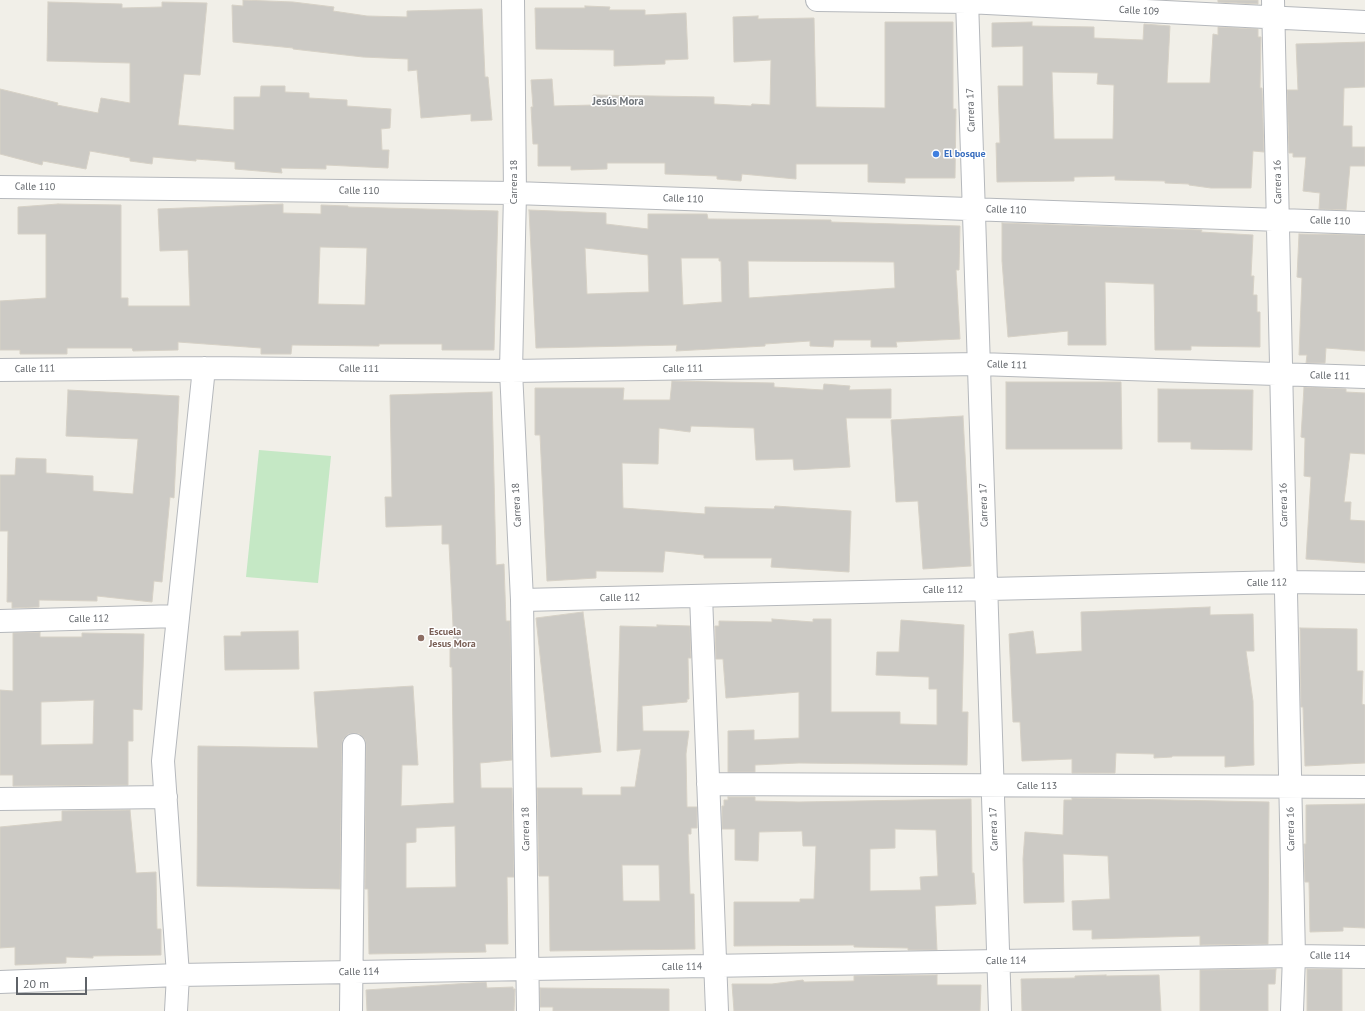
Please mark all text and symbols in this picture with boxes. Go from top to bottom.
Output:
street label: Calle 109 [1118,4,1160,18]
street label: Carrera 17 [964,88,978,132]
district label: Jesús Mora [592,95,644,109]
place label: El bosque [944,148,985,160]
marker: El bosque [931,149,941,159]
street label: Carrera 18 [508,160,520,204]
street label: Carrera 16 [1272,160,1284,204]
street label: Calle 110 [15,181,55,193]
street label: Calle 110 [339,185,379,197]
street label: Calle 110 [663,192,703,206]
street label: Calle 110 [986,203,1026,217]
street label: Calle 110 [1310,214,1350,228]
street label: Calle 111 [987,358,1027,372]
street label: Calle 111 [15,363,55,375]
street label: Calle 111 [339,363,379,375]
street label: Calle 111 [663,363,703,375]
street label: Calle 111 [1310,369,1350,383]
street label: Carrera 18 [510,483,524,527]
street label: Carrera 17 [977,483,991,527]
street label: Carrera 16 [1278,483,1290,527]
street label: Calle 112 [1247,577,1287,589]
street label: Calle 112 [923,584,963,596]
street label: Calle 112 [600,592,640,604]
street label: Calle 112 [69,613,109,625]
place label: Escuela Jesus Mora [429,626,476,650]
marker: Escuela Jesus Mora [416,633,426,643]
street label: Calle 113 [1017,780,1057,792]
street label: Carrera 18 [520,807,532,851]
street label: Carrera 17 [987,807,1001,851]
street label: Carrera 16 [1285,807,1297,851]
street label: Calle 114 [1310,950,1350,962]
street label: Calle 114 [986,955,1026,967]
street label: Calle 114 [662,961,702,973]
street label: Calle 114 [339,966,379,978]
scale bar [18,969,89,995]
text: 20 m [23,976,49,991]

